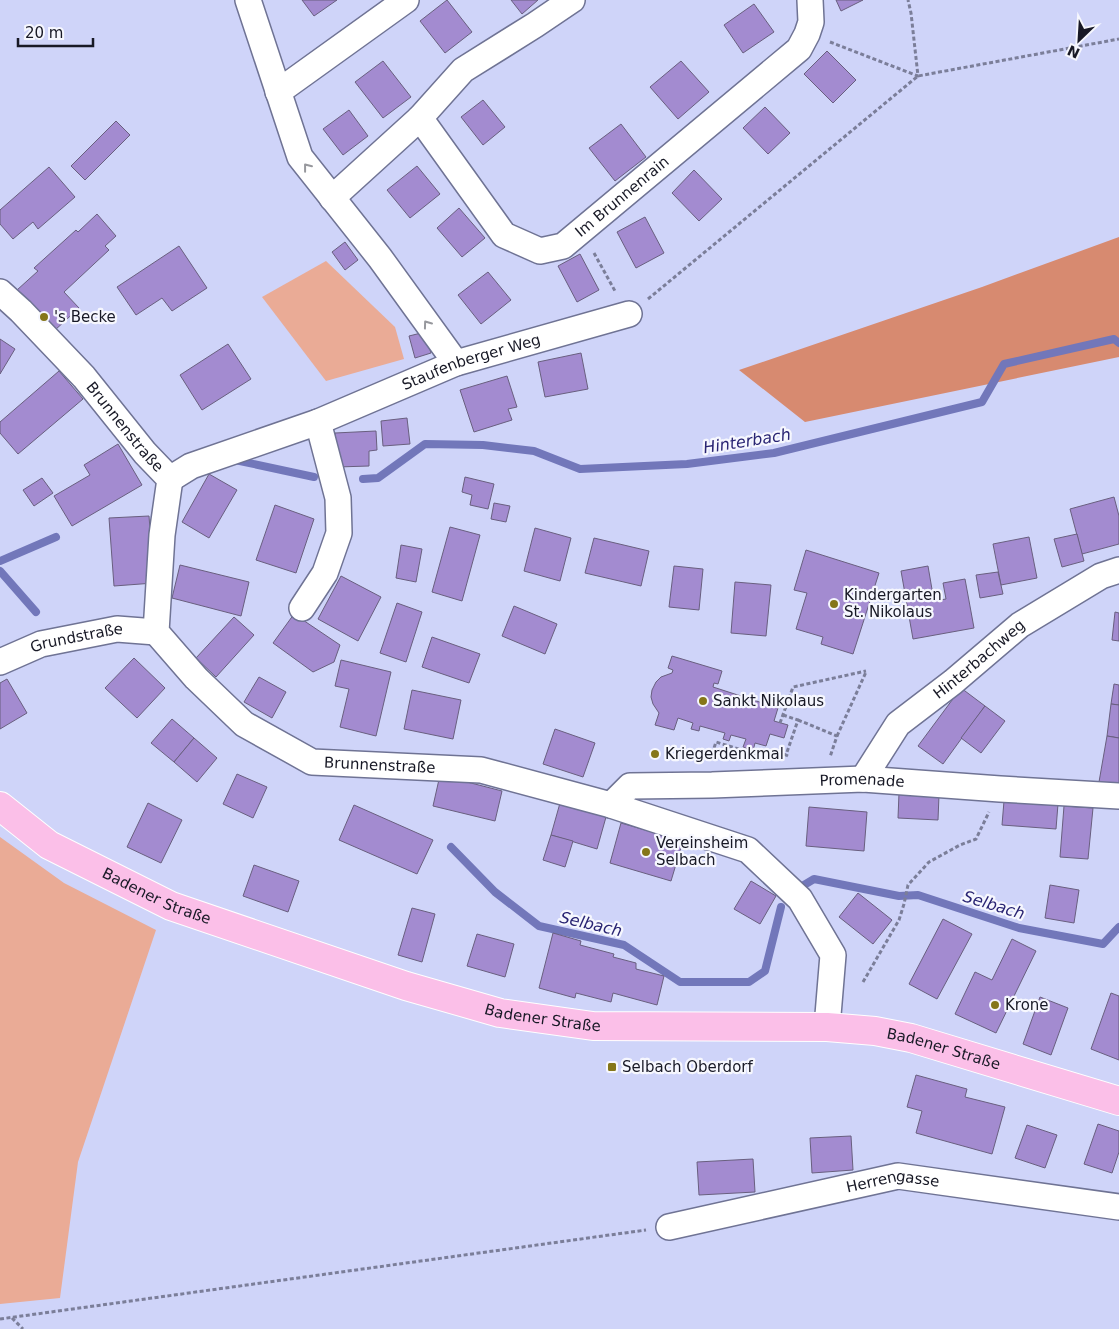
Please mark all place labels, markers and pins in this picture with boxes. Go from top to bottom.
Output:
place label: 's Becke [54,308,116,326]
marker: 's Becke [38,311,50,323]
place label: Kindergarten St. Nikolaus [844,586,942,621]
marker: Kindergarten St. Nikolaus [828,598,840,610]
place label: Sankt Nikolaus [713,692,824,710]
marker: Sankt Nikolaus [697,695,709,707]
place label: Kriegerdenkmal [665,745,784,763]
marker: Kriegerdenkmal [649,748,661,760]
place label: Vereinsheim Selbach [656,834,748,869]
marker: Vereinsheim Selbach [640,846,652,858]
place label: Krone [1005,996,1049,1014]
marker: Krone [989,999,1001,1011]
place label: Selbach Oberdorf [622,1058,753,1076]
marker: Selbach Oberdorf [606,1061,618,1073]

